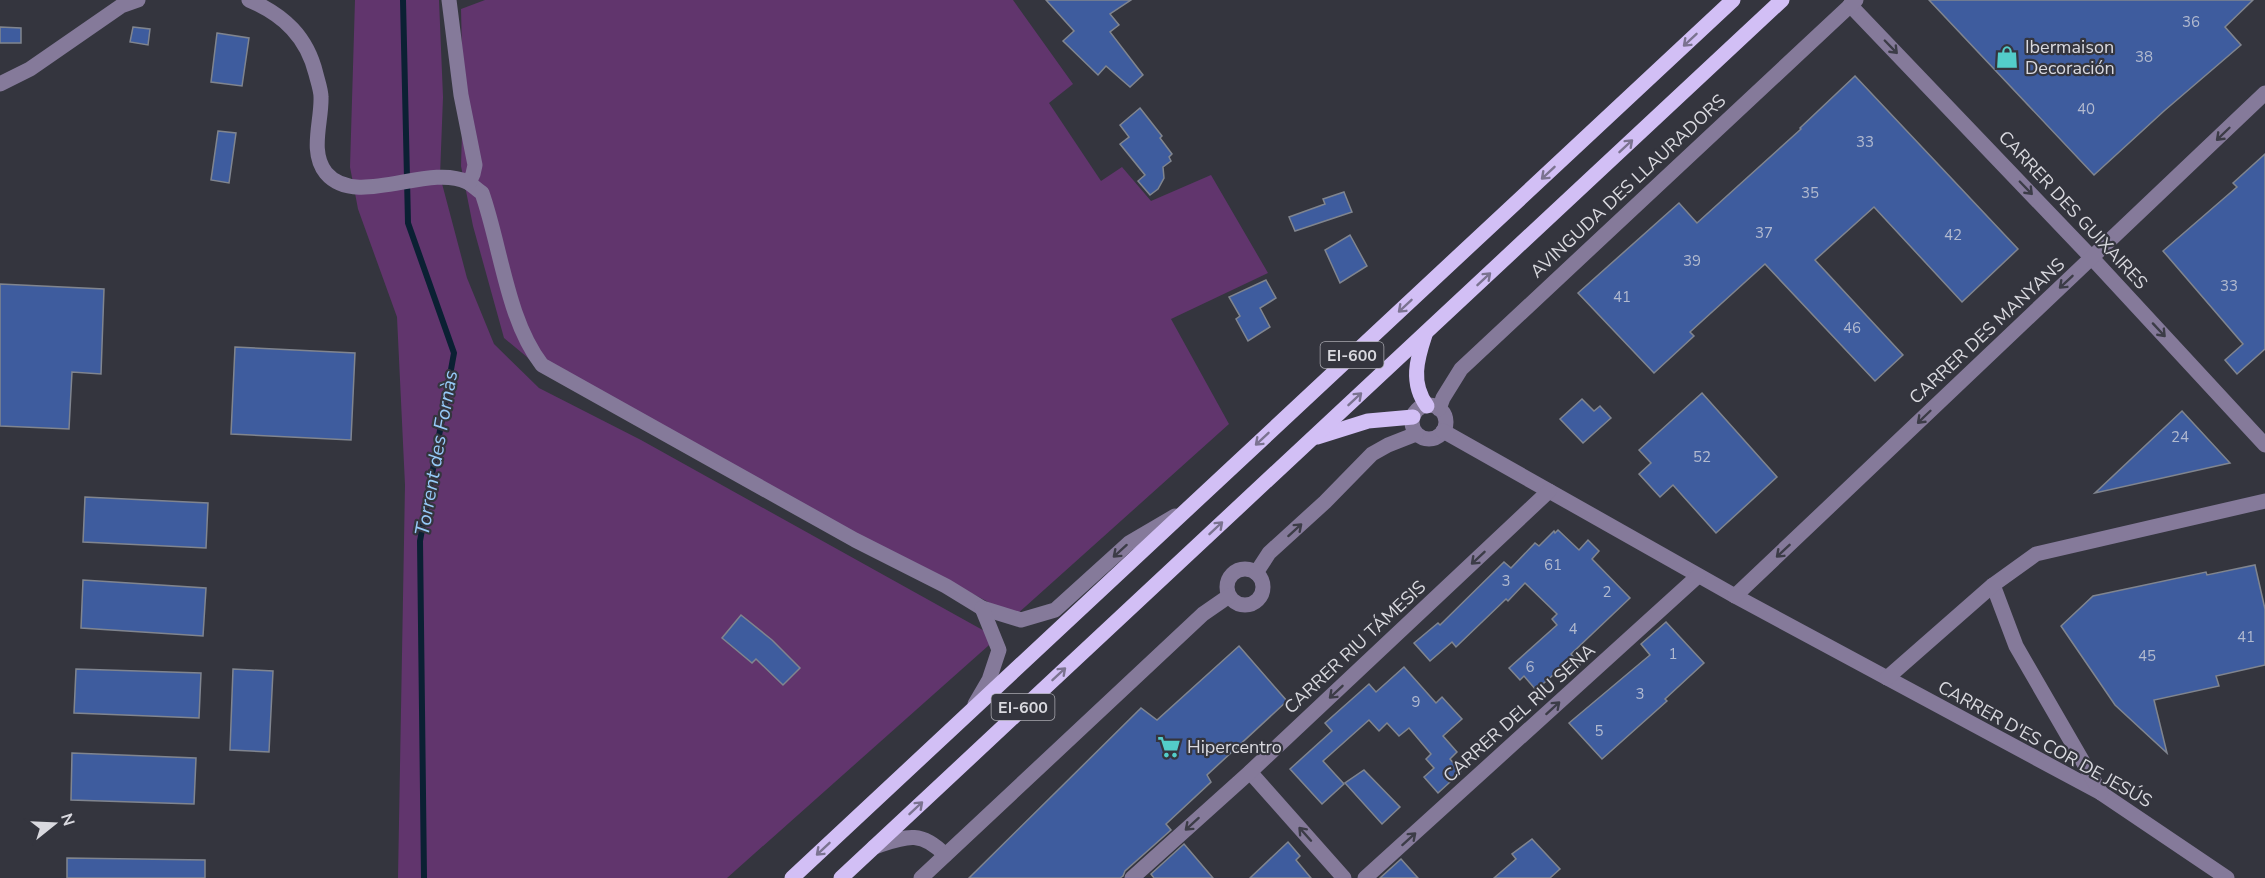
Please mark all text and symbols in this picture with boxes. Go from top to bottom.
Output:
house number: 36 [2182,12,2200,32]
one-way arrow [1683,33,1698,47]
place label: Ibermaison Decoración [2025,35,2115,80]
one-way arrow [1884,39,1898,54]
shop icon: Ibermaison Decoración [1994,44,2020,70]
house number: 38 [2135,47,2153,67]
street label: AVINGUDA DES LLAURADORS [1525,89,1731,283]
house number: 40 [2077,99,2095,119]
street label: CARRER DES GUIXAIRES [1993,125,2153,295]
one-way arrow [2215,126,2230,141]
house number: 33 [1856,132,1874,152]
one-way arrow [1618,139,1633,153]
one-way arrow [1540,166,1555,180]
one-way arrow [2018,181,2033,196]
house number: 35 [1801,183,1819,203]
house number: 37 [1755,223,1773,243]
house number: 42 [1944,225,1962,245]
house number: 39 [1683,251,1701,271]
street label: CARRER DES MANYANS [1904,253,2070,409]
one-way arrow [1476,272,1491,286]
one-way arrow [2059,275,2074,289]
house number: 33 [2220,276,2238,296]
house number: 41 [1613,287,1631,307]
one-way arrow [1398,298,1413,312]
house number: 46 [1843,318,1861,338]
one-way arrow [2152,323,2166,338]
road number: EI-600 [1320,342,1384,368]
water label: Torrent des Fornàs [409,368,464,538]
one-way arrow [1347,392,1362,406]
one-way arrow [1917,409,1932,424]
house number: 24 [2171,427,2189,447]
one-way arrow [1255,431,1270,446]
house number: 52 [1693,447,1711,467]
one-way arrow [1208,521,1223,535]
one-way arrow [1287,523,1302,537]
one-way arrow [1113,544,1128,558]
one-way arrow [1776,544,1791,558]
one-way arrow [1471,551,1486,565]
house number: 61 [1544,555,1562,575]
house number: 3 [1501,571,1511,591]
street label: CARRER RIU TÁMESIS [1279,575,1431,719]
house number: 2 [1602,582,1612,602]
house number: 4 [1568,619,1578,639]
house number: 41 [2237,627,2255,647]
street label: CARRER DEL RIU SENA [1438,638,1600,788]
house number: 1 [1668,644,1678,664]
house number: 45 [2138,646,2156,666]
house number: 6 [1525,657,1535,677]
one-way arrow [1051,668,1066,682]
street label: CARRER D'ES COR DE JESÚS [1934,675,2156,813]
house number: 3 [1635,684,1645,704]
one-way arrow [1328,685,1343,699]
house number: 9 [1411,692,1421,712]
road number: EI-600 [992,694,1054,720]
one-way arrow [1546,701,1561,715]
house number: 5 [1594,721,1604,741]
supermarket icon: Hipercentro [1156,734,1182,760]
place label: Hipercentro [1187,735,1282,759]
north arrow [24,794,84,854]
one-way arrow [909,800,924,815]
text: N [55,811,80,829]
one-way arrow [1185,817,1200,831]
one-way arrow [1298,827,1312,842]
one-way arrow [1401,832,1416,846]
one-way arrow [816,842,831,856]

